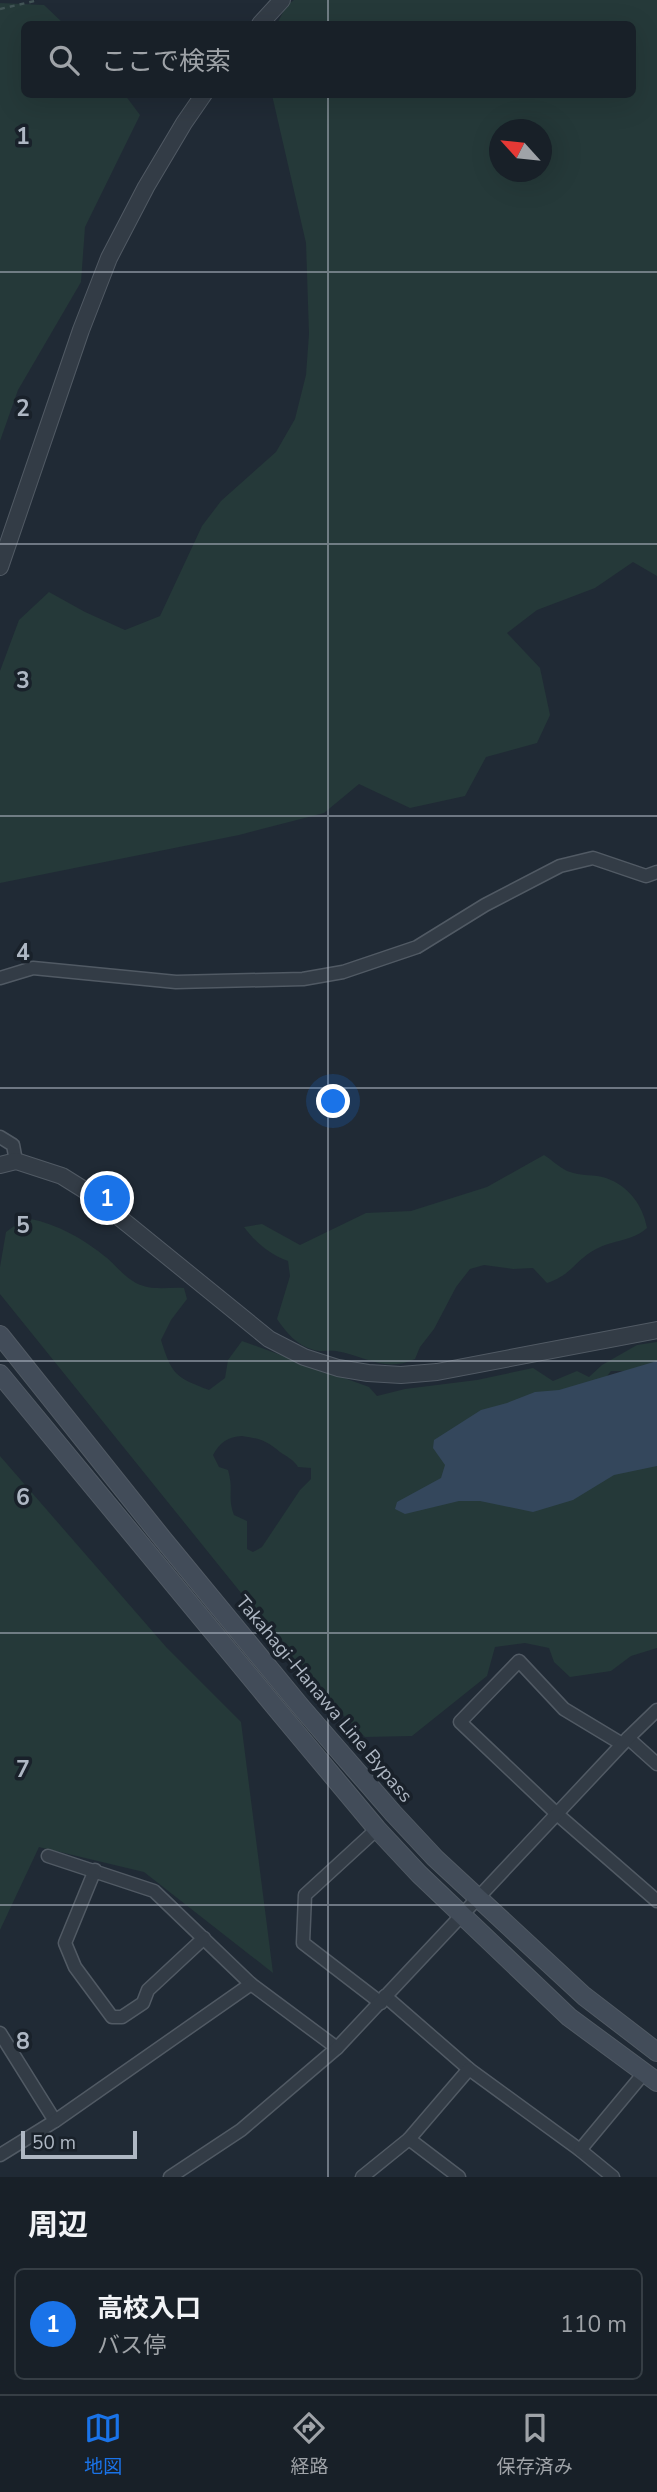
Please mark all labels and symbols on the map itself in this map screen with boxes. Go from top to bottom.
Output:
north arrow [489,119,552,182]
text: 1 [16,121,30,152]
text: 2 [16,393,30,424]
text: 3 [16,665,30,696]
text: 4 [16,937,30,968]
your location [316,1084,350,1118]
pin: 1 [84,1172,130,1224]
text: 5 [16,1210,30,1241]
text: 6 [16,1482,30,1513]
street label: Takahagi-Hanawa Line Bypass [230,1590,418,1808]
text: 7 [16,1754,30,1785]
text: 8 [16,2026,30,2057]
scale bar [21,2128,136,2160]

